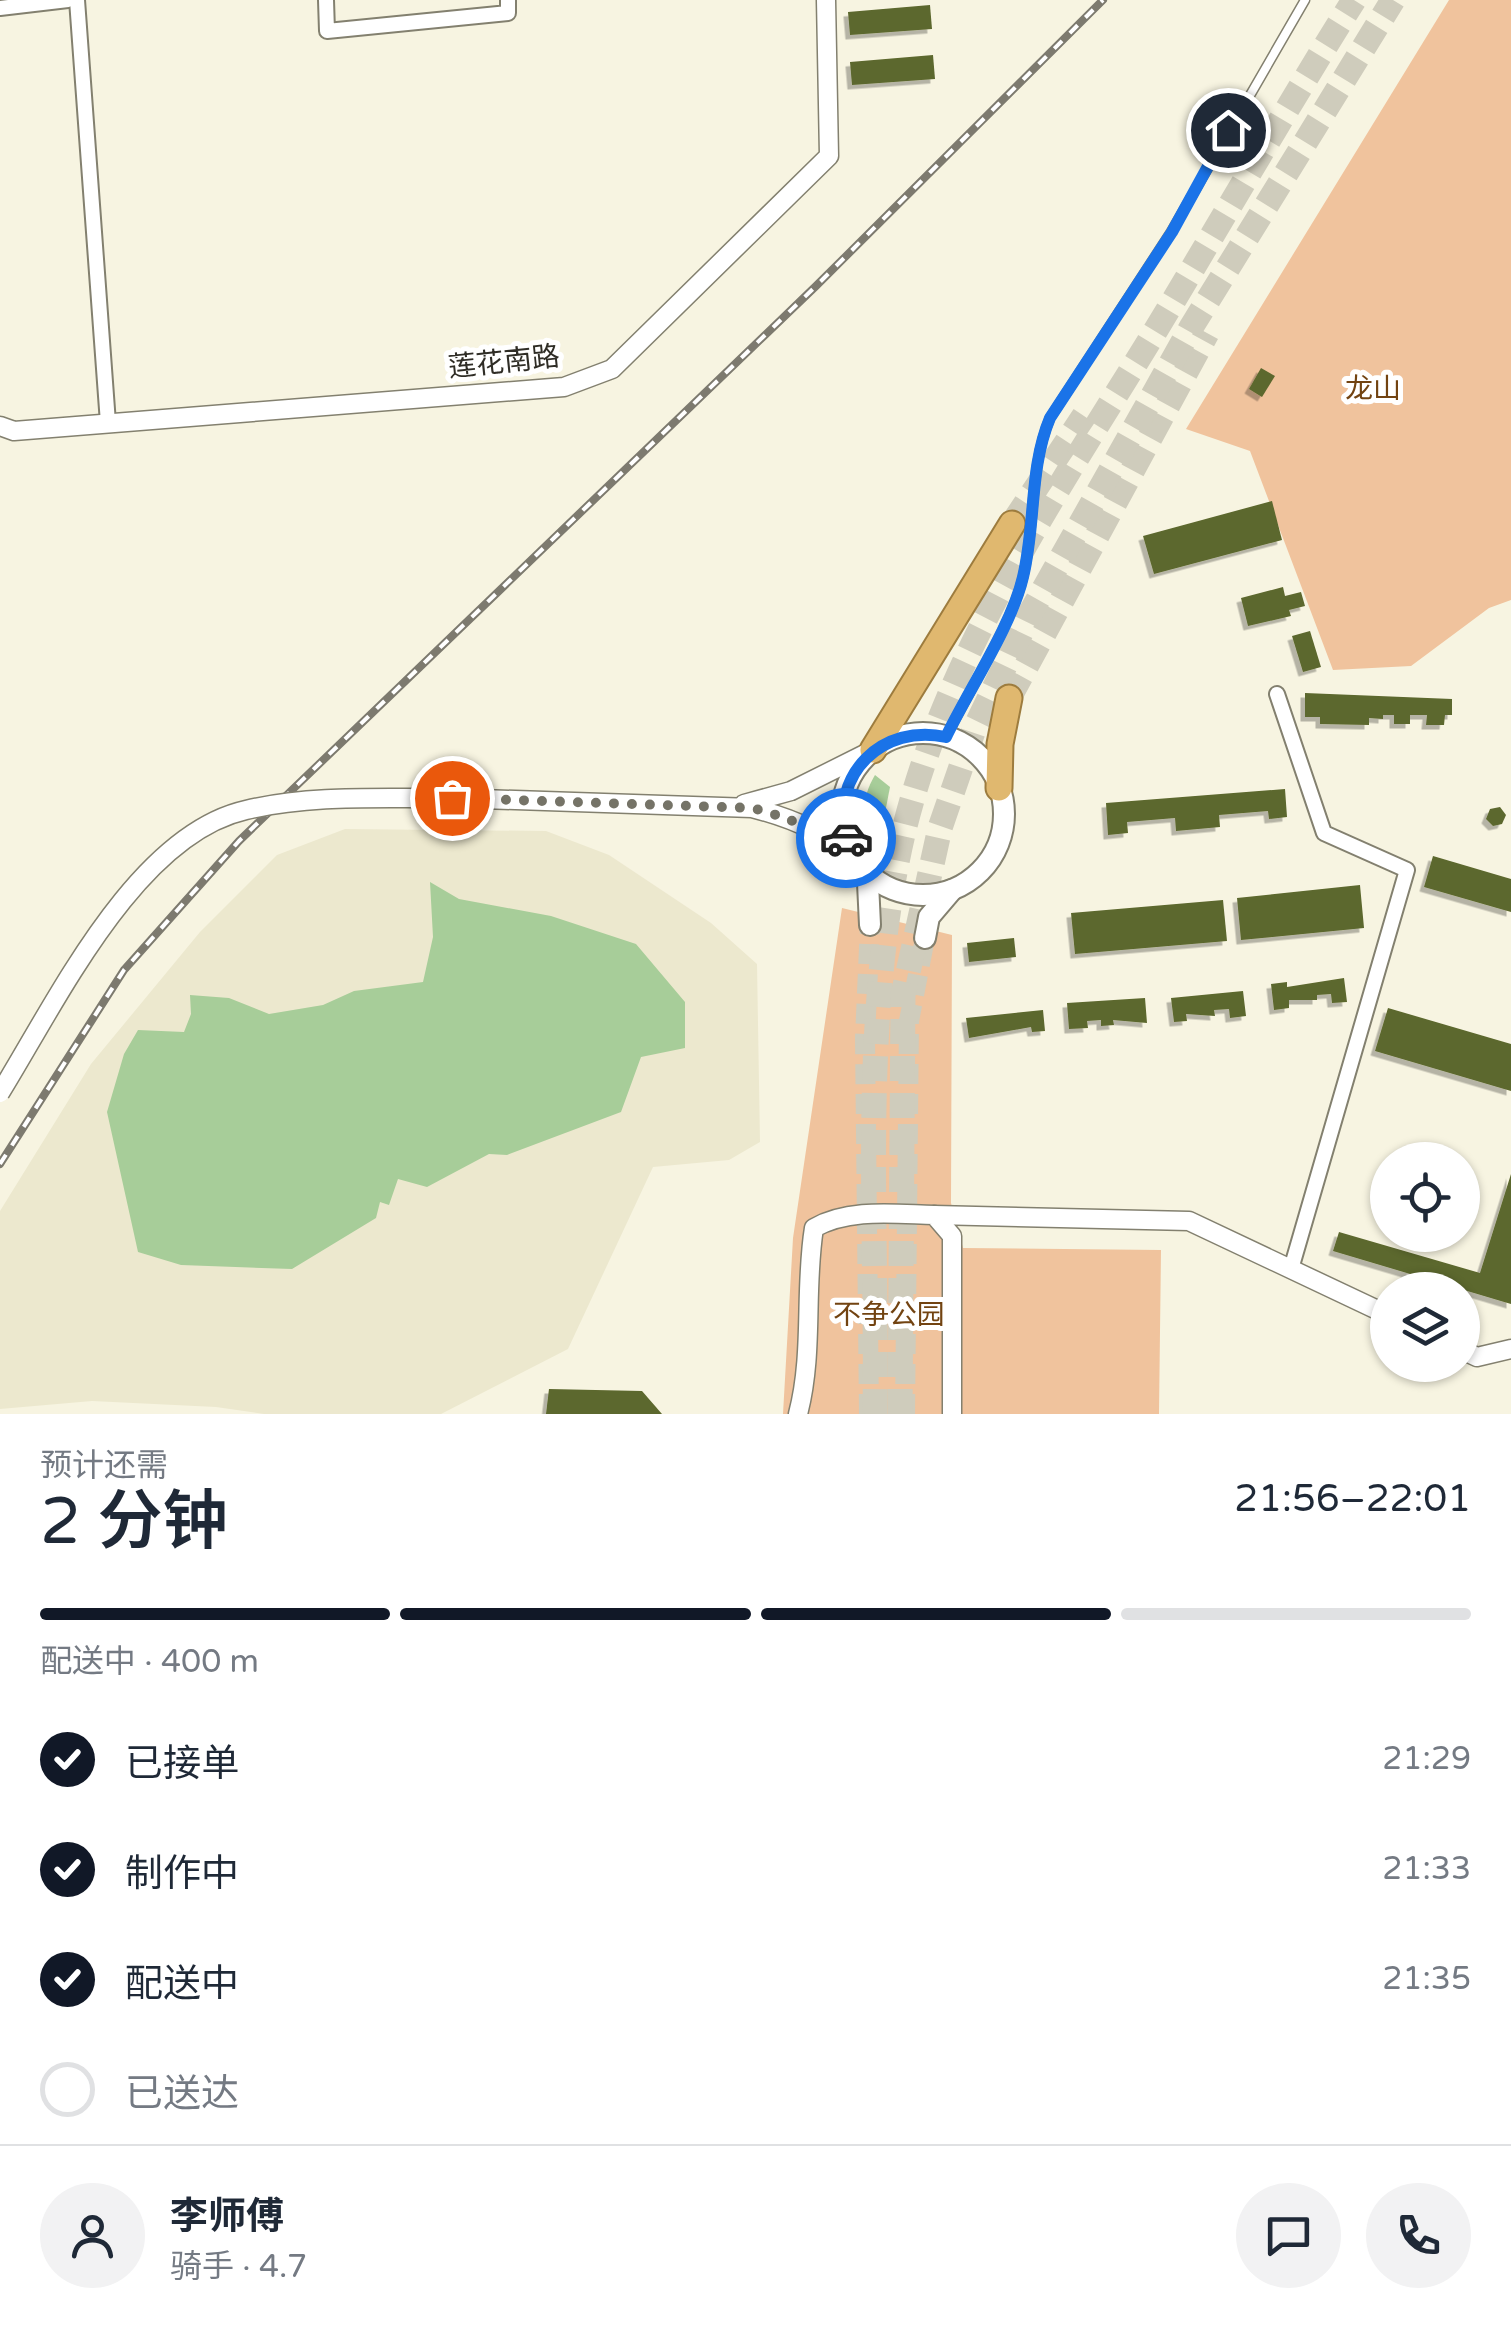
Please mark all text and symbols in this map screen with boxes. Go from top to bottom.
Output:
pin [1186,88,1271,173]
icon: home [1201,103,1256,158]
street label: 莲花南路 [447,339,561,385]
park label: 龙山 [1345,372,1401,406]
pin [410,756,495,841]
icon: bag [425,771,480,826]
courier [796,788,896,888]
icon: car [819,811,874,866]
map controls [1370,1142,1480,1382]
button: locate [1370,1142,1480,1252]
button: layers [1370,1272,1480,1382]
park label: 不争公园 [833,1298,945,1332]
text: 预计还需 [40,1447,168,1485]
text: 21:56–22:01 [1234,1476,1471,1522]
text: 2 分钟 [40,1483,228,1562]
text: 配送中 · 400 m [40,1643,259,1681]
icon: check [40,1732,95,1787]
text: 21:29 [1382,1740,1471,1778]
text: 已接单 [125,1741,239,1787]
icon: check [40,1842,95,1897]
text: 21:33 [1382,1850,1471,1888]
text: 制作中 [125,1851,239,1897]
icon: check [40,1952,95,2007]
text: 21:35 [1382,1960,1471,1998]
text: 配送中 [125,1961,239,2007]
text: 已送达 [125,2071,239,2117]
button: person [40,2183,145,2288]
button: chat [1236,2183,1341,2288]
button: phone [1366,2183,1471,2288]
text: 李师傅 [170,2194,284,2240]
text: 骑手 · 4.7 [170,2248,307,2286]

